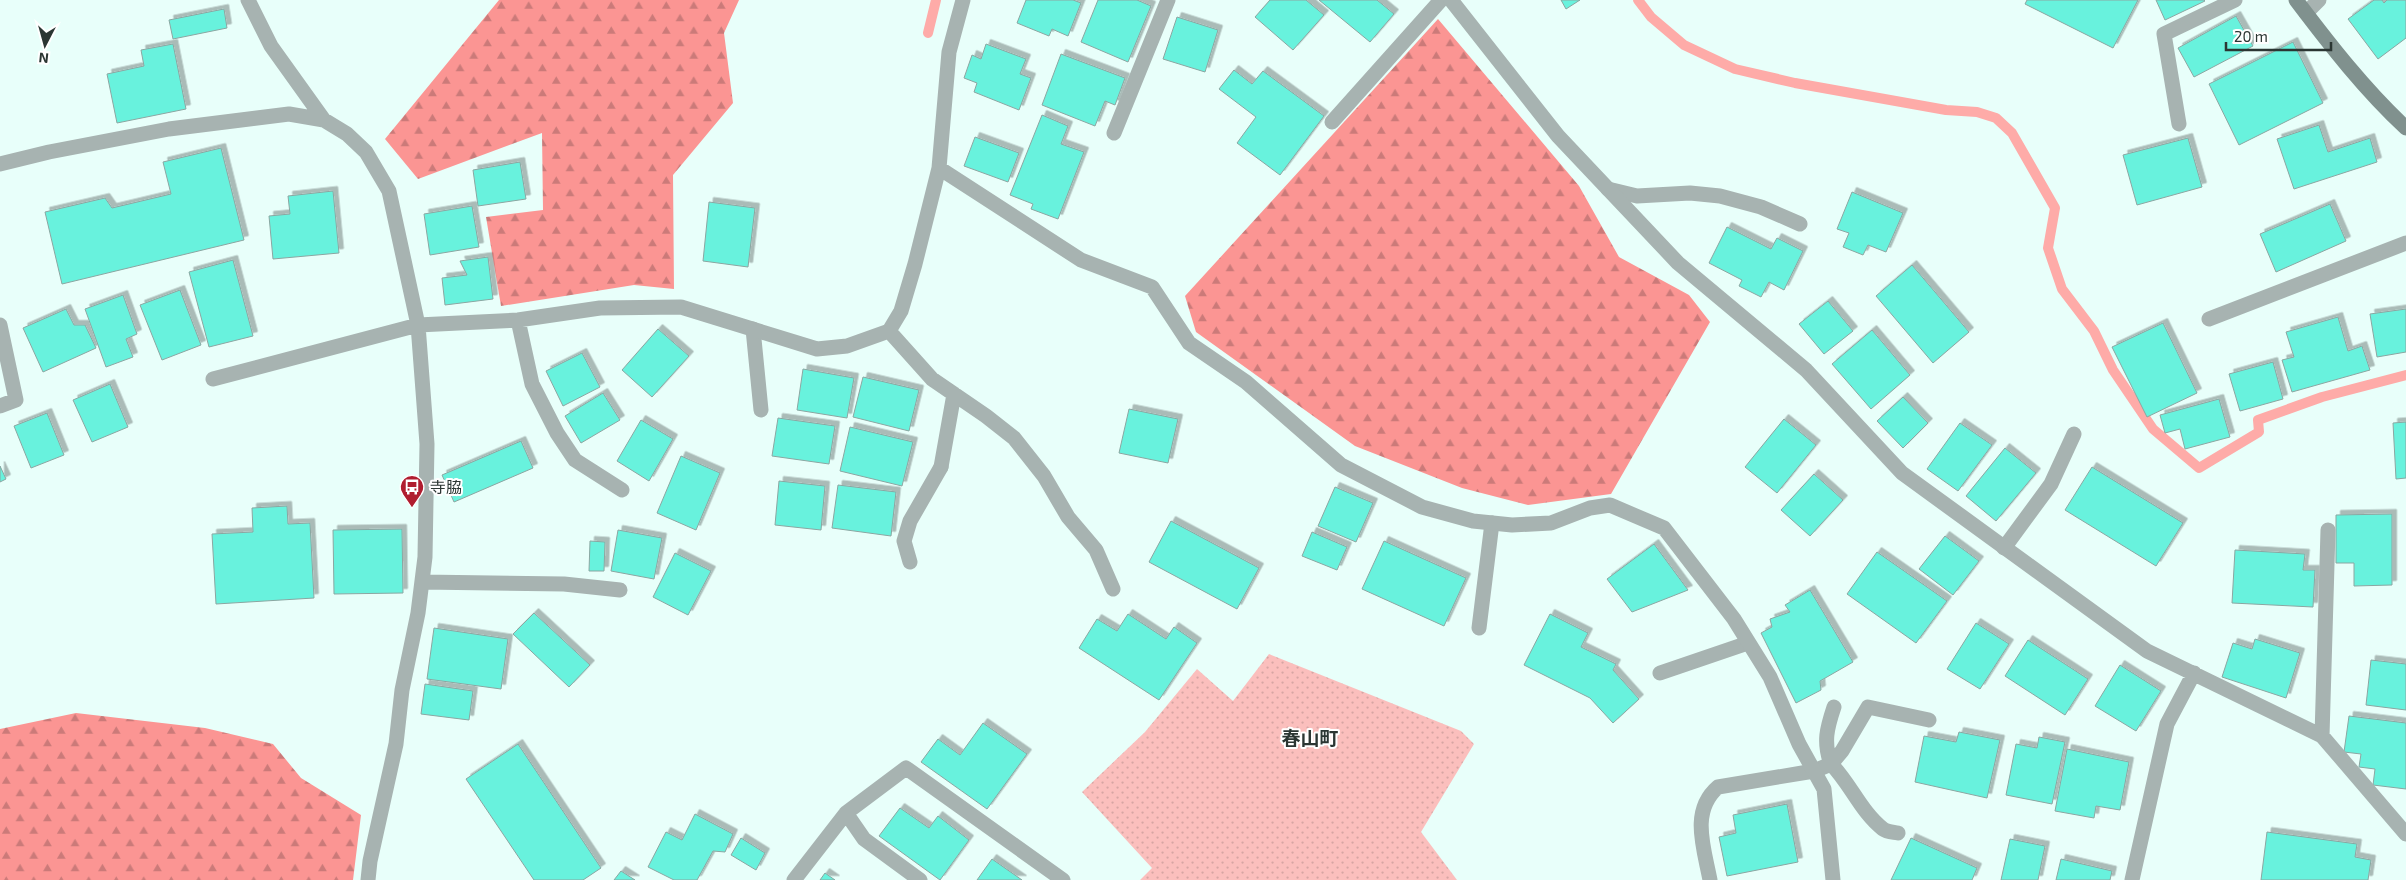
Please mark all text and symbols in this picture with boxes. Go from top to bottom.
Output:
north arrow [20,20,70,70]
scale bar [2226,20,2331,52]
text: 20 m [2234,27,2268,45]
text: N [38,49,50,67]
bus stop icon: 寺脇 [399,474,425,508]
place label: 寺脇 [430,477,462,496]
district label: 春山町 [1281,726,1339,749]

